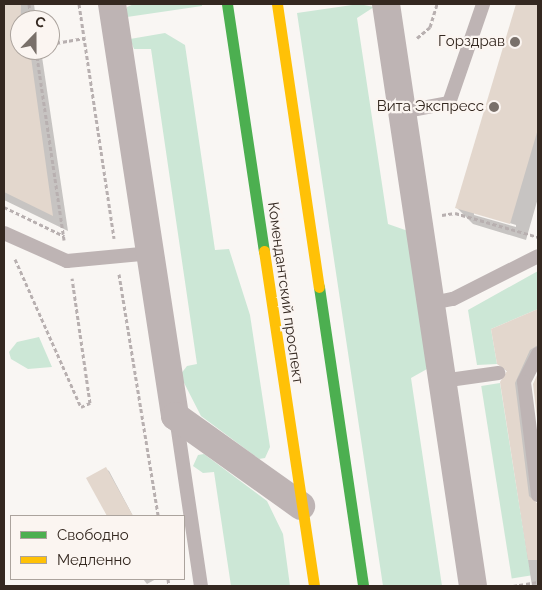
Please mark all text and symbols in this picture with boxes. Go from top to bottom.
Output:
north arrow [10,10,60,60]
text: С [33,13,48,31]
place label: Горздрав [438,33,505,51]
marker: Горздрав [509,36,521,48]
place label: Вита Экспресс [377,98,484,116]
marker: Вита Экспресс [488,101,500,113]
street label: Комендантский проспект [263,201,307,385]
legend [10,515,185,580]
text: Свободно [57,526,129,544]
text: Медленно [57,551,131,569]

